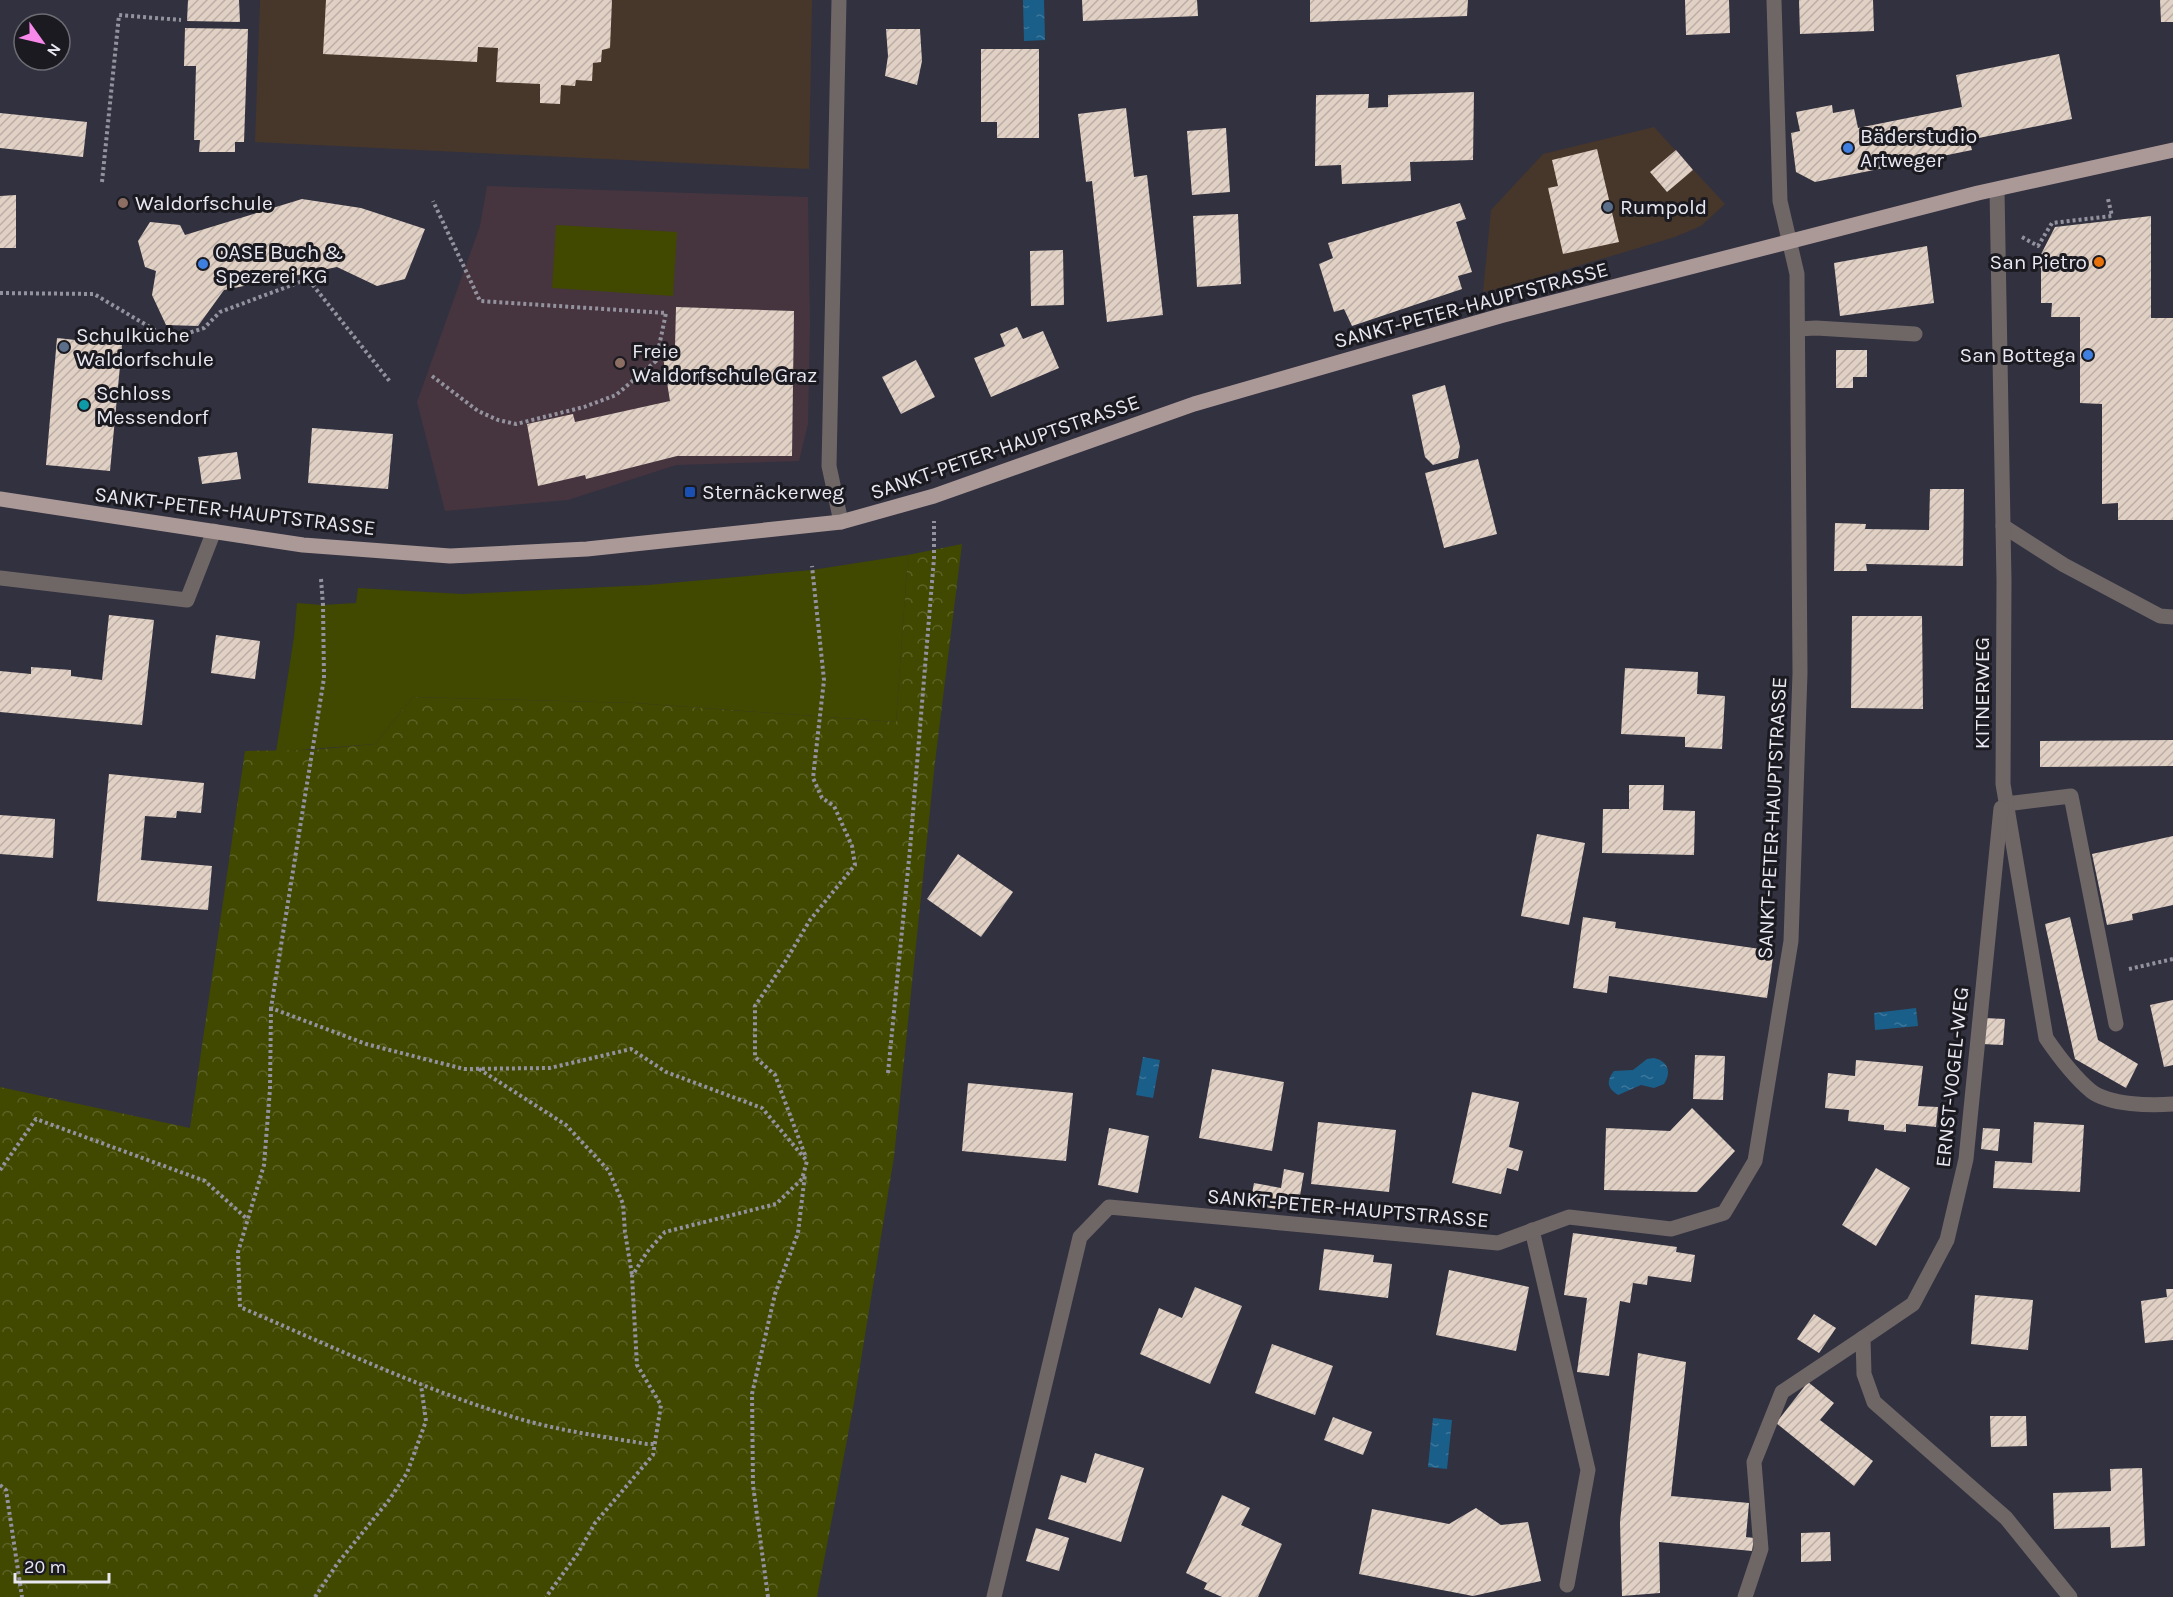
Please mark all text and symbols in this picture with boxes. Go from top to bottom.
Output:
north arrow [12,12,72,72]
text: N [43,40,65,60]
place label: Bäderstudio Artweger [1860,124,1977,172]
marker: Bäderstudio Artweger [1841,141,1855,155]
place label: Waldorfschule [135,191,273,215]
place label: Rumpold [1620,195,1707,219]
marker: Waldorfschule [116,196,130,210]
marker: Rumpold [1601,200,1615,214]
place label: OASE Buch & Spezerei KG [215,240,344,288]
place label: San Pietro [1989,250,2087,274]
marker: San Pietro [2092,255,2106,269]
marker: OASE Buch & Spezerei KG [196,257,210,271]
street label: SANKT-PETER-HAUPTSTRASSE [1331,257,1611,353]
place label: Schulküche Waldorfschule [76,323,214,371]
place label: Freie Waldorfschule Graz [632,339,817,387]
marker: Schulküche Waldorfschule [57,340,71,354]
place label: San Bottega [1960,343,2076,367]
marker: San Bottega [2081,348,2095,362]
marker: Freie Waldorfschule Graz [613,356,627,370]
place label: Schloss Messendorf [96,381,210,429]
street label: SANKT-PETER-HAUPTSTRASSE [867,390,1143,504]
marker: Schloss Messendorf [77,398,91,412]
place label: Sternäckerweg [702,480,844,504]
street label: SANKT-PETER-HAUPTSTRASSE [93,482,377,540]
marker: Sternäckerweg [683,485,697,499]
street label: KITNERWEG [1970,637,1994,749]
street label: SANKT-PETER-HAUPTSTRASSE [1753,676,1791,960]
street label: ERNST-VOGEL-WEG [1931,986,1973,1168]
street label: SANKT-PETER-HAUPTSTRASSE [1206,1184,1490,1232]
scale bar [15,1546,110,1584]
text: 20 m [24,1556,66,1578]

